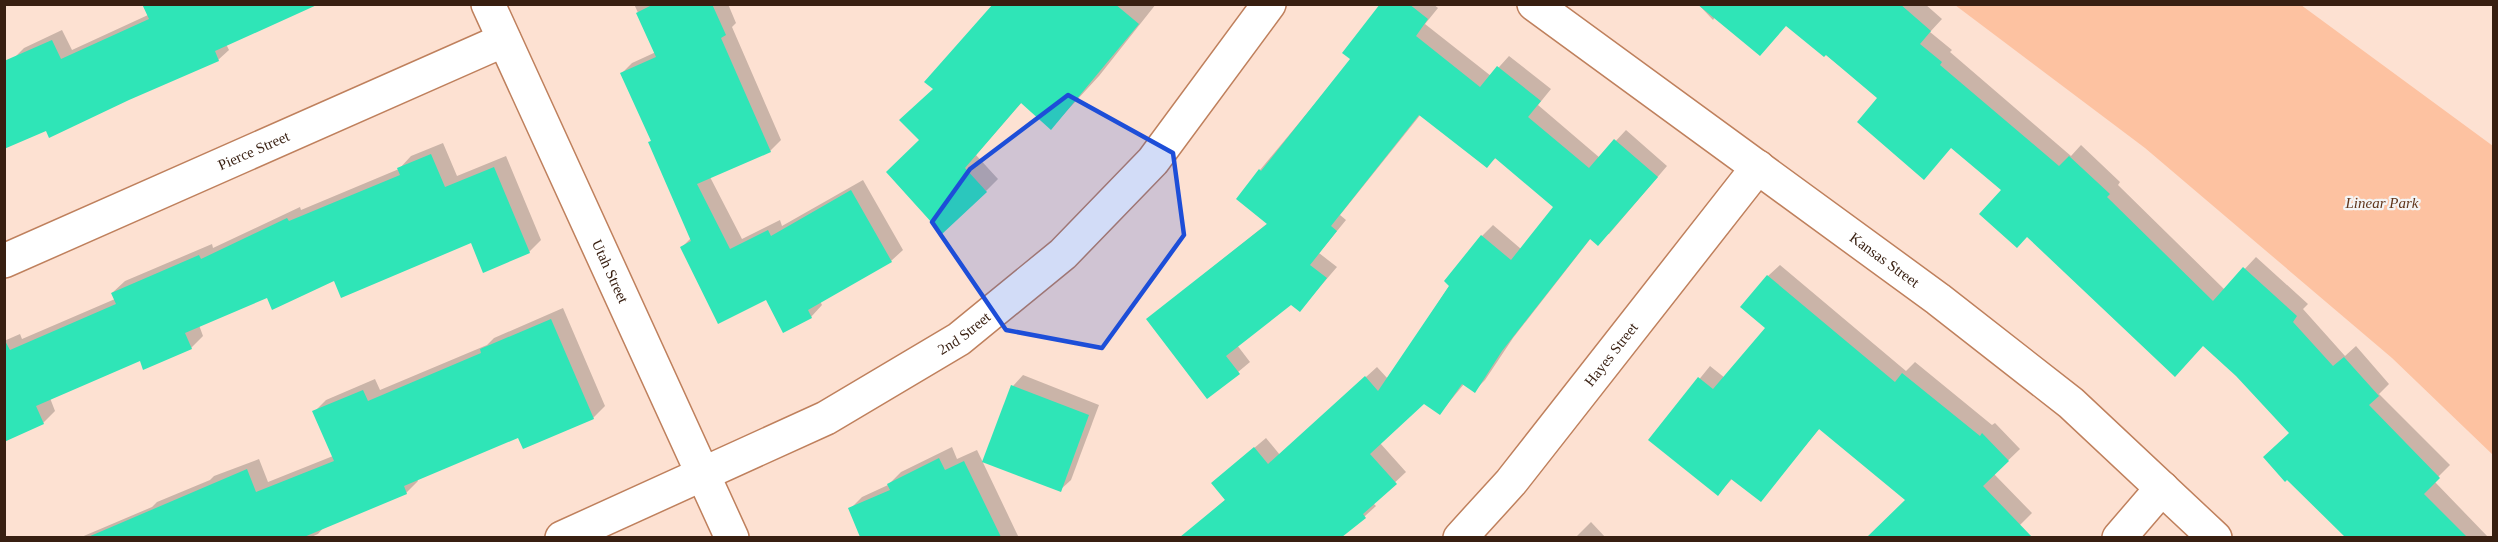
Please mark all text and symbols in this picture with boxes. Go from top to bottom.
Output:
street label: Pierce Street [216,128,293,173]
park label: Linear Park [2345,195,2419,211]
street label: Kansas Street [1847,229,1923,291]
street label: Utah Street [589,237,632,306]
street label: 2nd Street [935,308,994,358]
street label: Hayes Street [1581,319,1641,389]

